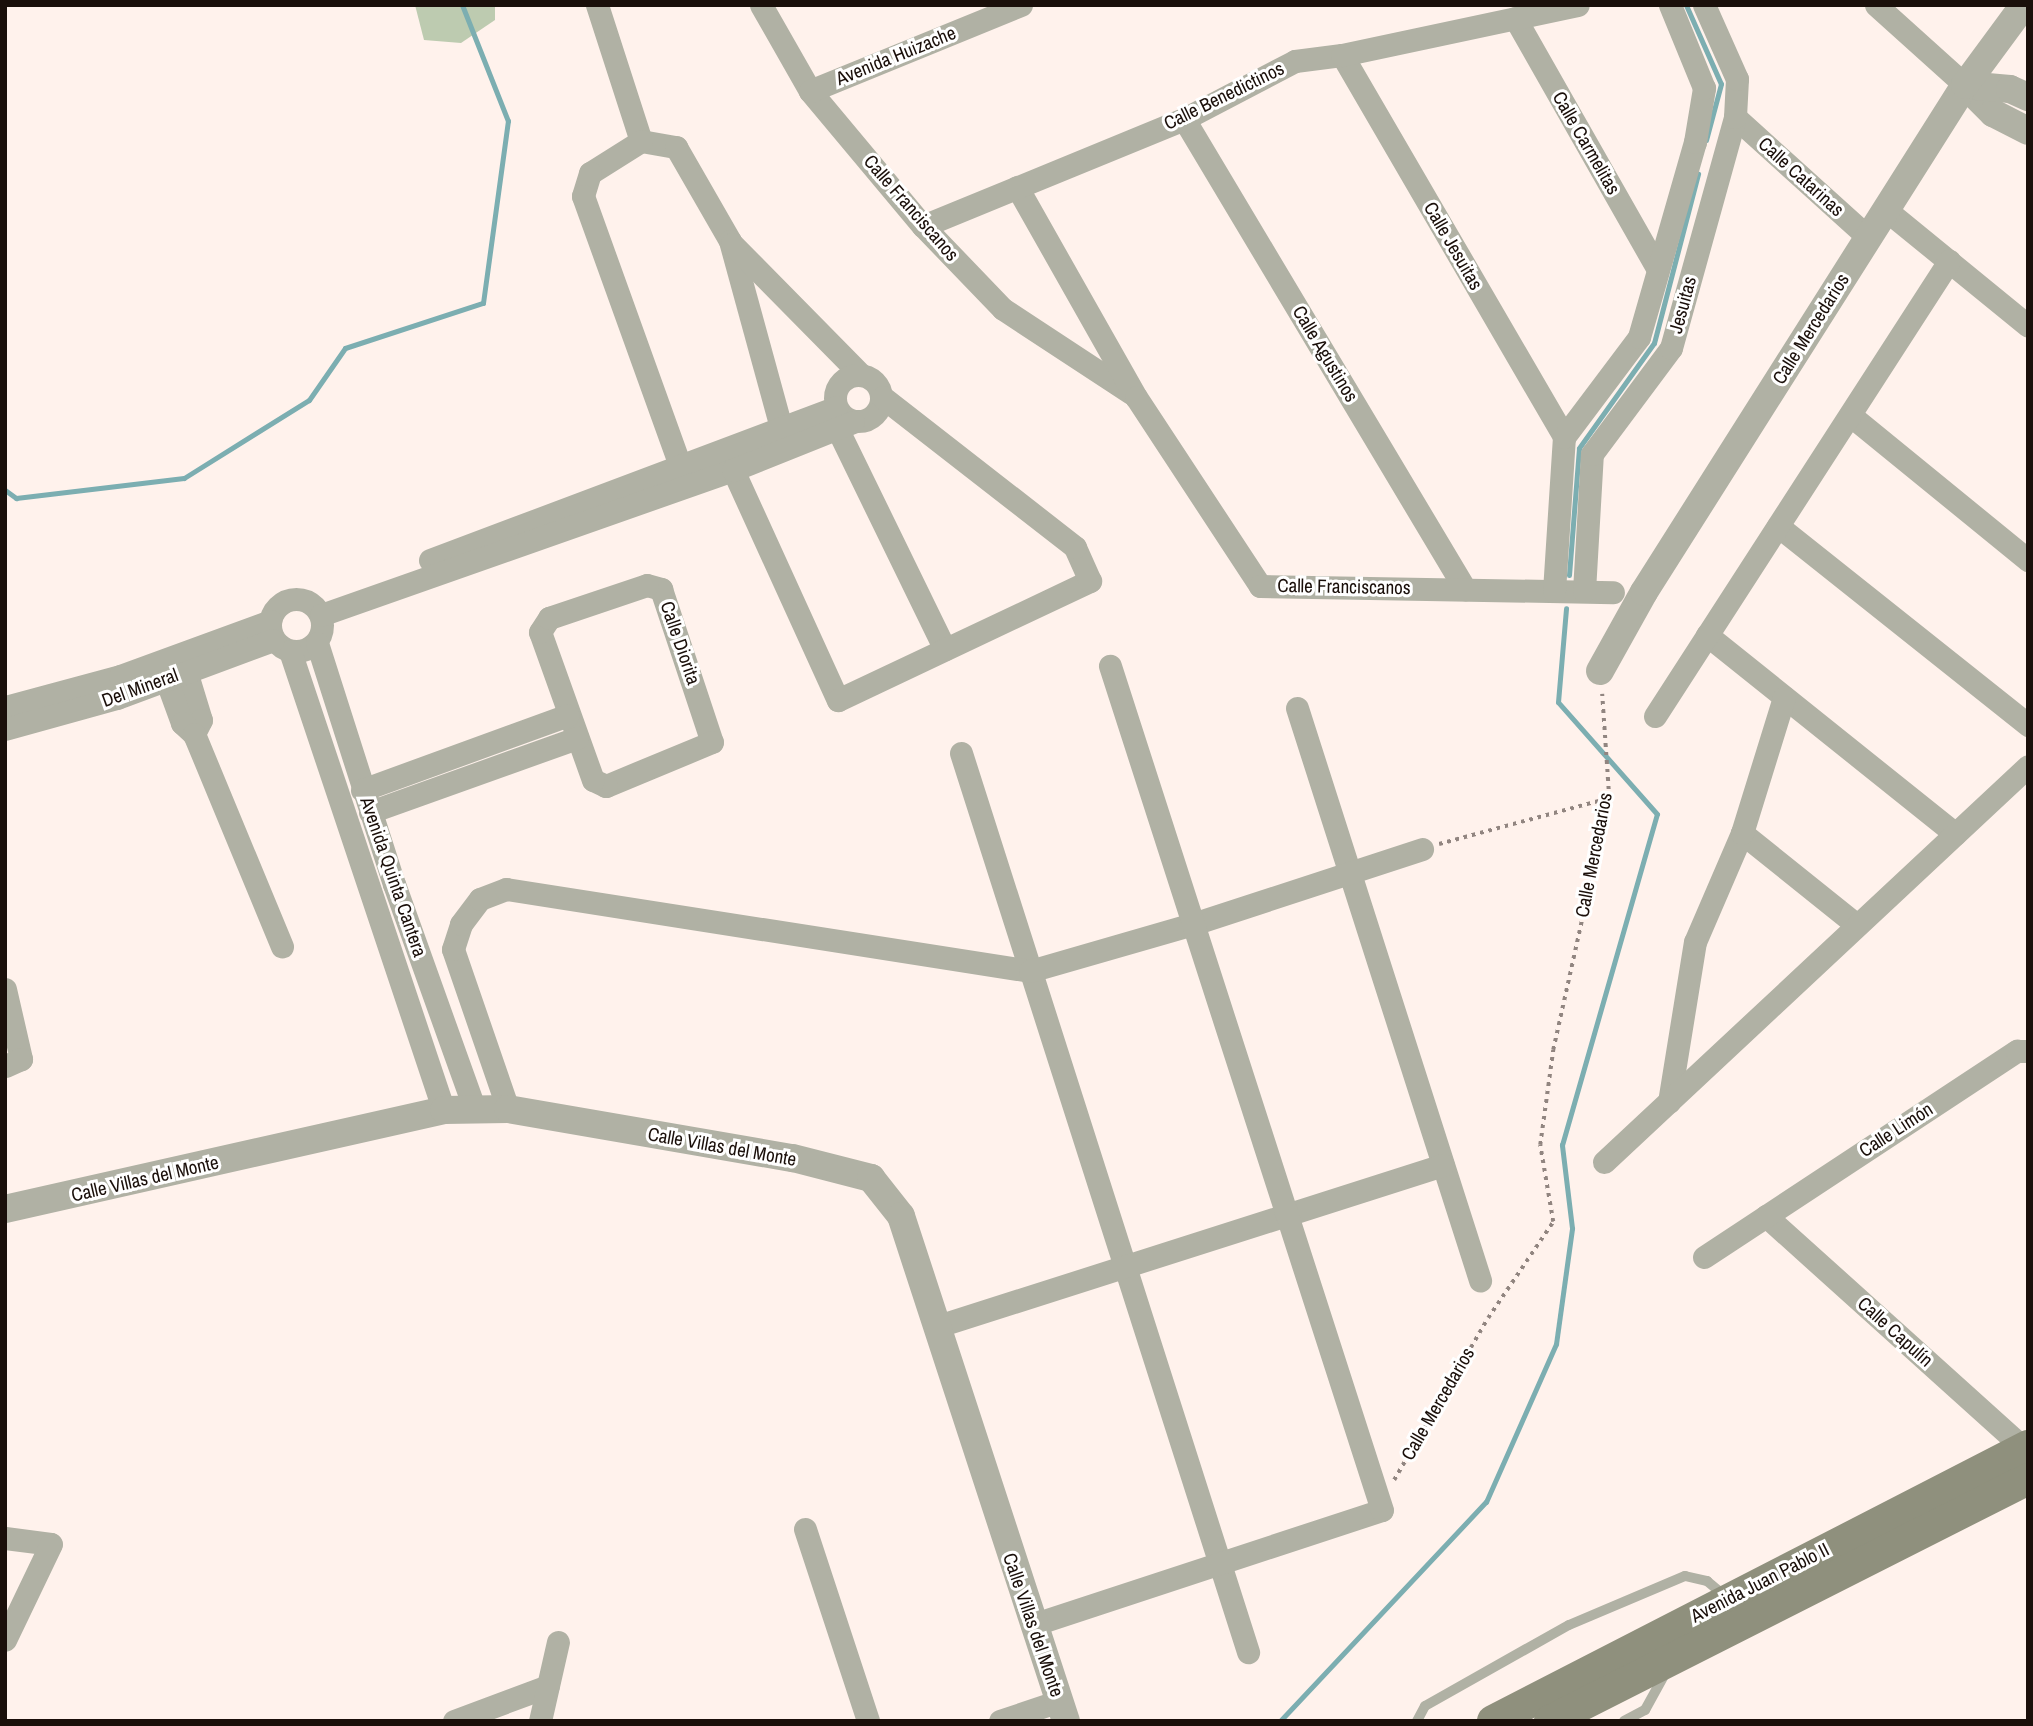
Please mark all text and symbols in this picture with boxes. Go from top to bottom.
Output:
street label: Avenida Huizache [833,22,959,90]
street label: Calle Benedictinos [1160,57,1288,135]
street label: Calle Carmelitas [1547,87,1625,199]
street label: Calle Catarinas [1753,133,1849,221]
street label: Calle Franciscanos [859,150,963,266]
street label: Calle Jesuitas [1419,198,1487,294]
street label: Calle Mercedarios [1768,269,1854,389]
street label: Jesuitas [1664,274,1702,336]
street label: Calle Agustinos [1287,301,1363,407]
street label: Calle Franciscanos [1277,574,1411,600]
street label: Calle Diorita [655,598,705,688]
street label: Del Mineral [99,664,181,712]
street label: Calle Mercedarios [1571,791,1617,919]
street label: Avenida Quinta Cantera [355,794,431,960]
street label: Calle Limón [1855,1098,1937,1162]
street label: Calle Villas del Monte [646,1123,798,1171]
street label: Calle Villas del Monte [69,1151,221,1207]
street label: Calle Capulín [1853,1292,1937,1372]
street label: Calle Mercedarios [1397,1344,1479,1464]
street label: Avenida Juan Pablo II [1687,1538,1833,1628]
street label: Calle Villas del Monte [998,1550,1068,1700]

